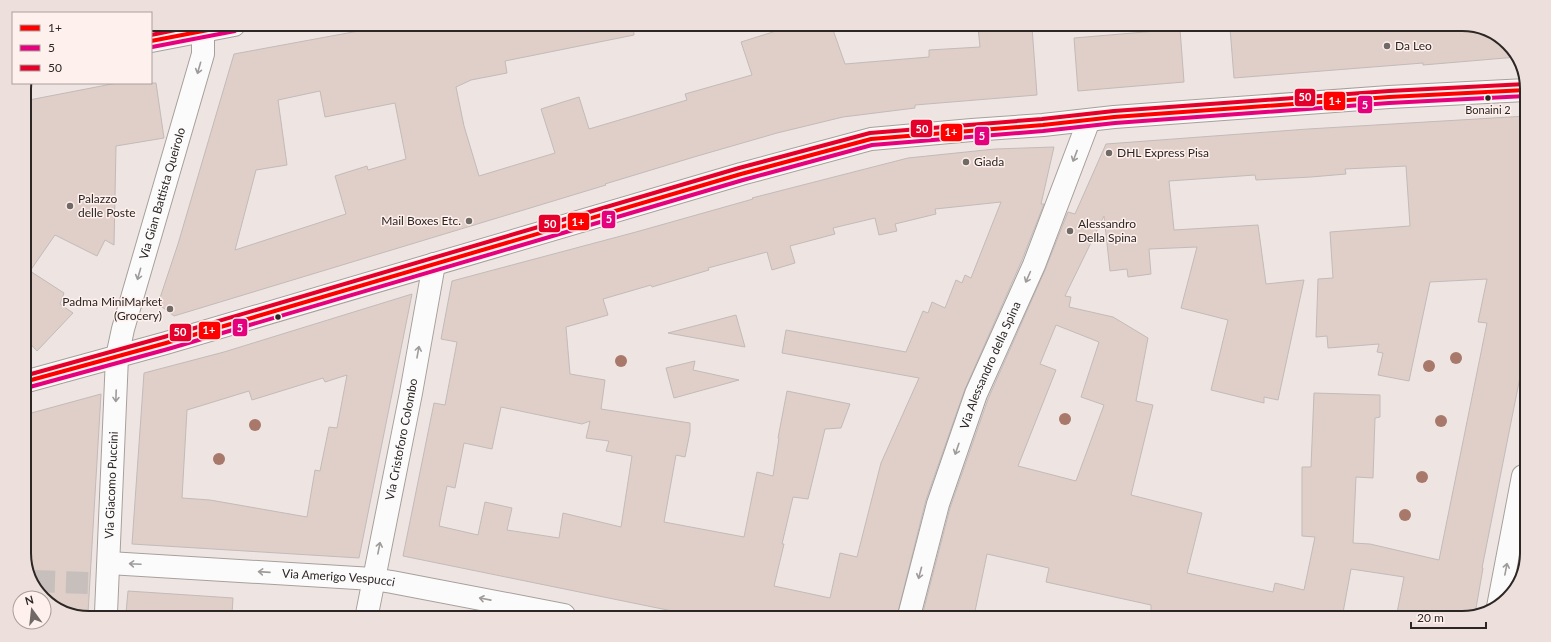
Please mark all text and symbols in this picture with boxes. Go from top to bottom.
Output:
legend [12,12,152,84]
text: 1+ [48,20,62,35]
place label: Da Leo [1395,38,1432,53]
text: 5 [48,40,55,55]
marker: Da Leo [1382,41,1392,51]
text: 50 [48,60,62,75]
one-way arrow [195,62,202,75]
line badge: 50 [1294,88,1316,107]
text: 50 [1299,90,1312,103]
line badge: 1+ [1323,91,1346,111]
marker: Bonaini 2 [1483,93,1493,103]
text: 1+ [1329,94,1341,107]
line badge: 5 [1357,95,1373,114]
text: 5 [1362,98,1368,111]
place label: Bonaini 2 [1465,103,1511,116]
line badge: 50 [910,119,933,138]
text: 50 [916,122,929,135]
line badge: 1+ [940,123,963,142]
street label: Via Gian Battista Queirolo [136,125,188,261]
text: 1+ [945,125,957,138]
line badge: 5 [974,126,990,146]
text: 5 [979,129,985,142]
place label: DHL Express Pisa [1117,145,1209,160]
marker: DHL Express Pisa [1104,148,1114,158]
one-way arrow [1071,150,1079,162]
place label: Giada [974,154,1004,169]
marker: Giada [961,157,971,167]
place label: Palazzo delle Poste [78,191,136,220]
marker: Palazzo delle Poste [65,201,75,211]
line badge: 5 [601,210,616,229]
line badge: 1+ [567,212,590,231]
text: 5 [606,212,612,225]
place label: Mail Boxes Etc. [381,213,461,228]
line badge: 50 [538,214,561,233]
text: 1+ [572,215,584,228]
marker: Mail Boxes Etc. [464,216,474,226]
place label: Alessandro Della Spina [1078,216,1137,245]
text: 50 [544,217,557,230]
marker: Alessandro Della Spina [1065,226,1075,236]
one-way arrow [135,267,143,280]
one-way arrow [1024,271,1031,283]
place label: Padma MiniMarket (Grocery) [62,294,163,323]
street label: Via Alessandro della Spina [956,299,1024,431]
marker: Padma MiniMarket (Grocery) [165,304,175,314]
unlabelled marker [273,312,283,322]
line badge: 5 [232,318,248,337]
line badge: 1+ [198,321,221,340]
text: 5 [237,321,243,334]
line badge: 50 [169,323,192,342]
text: 1+ [203,323,215,336]
text: 50 [174,325,187,338]
one-way arrow [415,346,423,359]
street label: Via Cristoforo Colombo [382,377,421,502]
one-way arrow [113,389,120,402]
street label: Via Giacomo Puccini [101,431,121,539]
one-way arrow [953,442,960,455]
one-way arrow [376,542,384,555]
one-way arrow [129,560,142,568]
one-way arrow [1502,562,1510,575]
street label: Via Amerigo Vespucci [282,566,397,589]
one-way arrow [916,567,923,580]
one-way arrow [258,568,271,575]
north arrow [12,590,52,630]
text: N [24,592,35,607]
one-way arrow [479,595,492,603]
scale bar [1411,604,1486,630]
text: 20 m [1417,610,1444,625]

